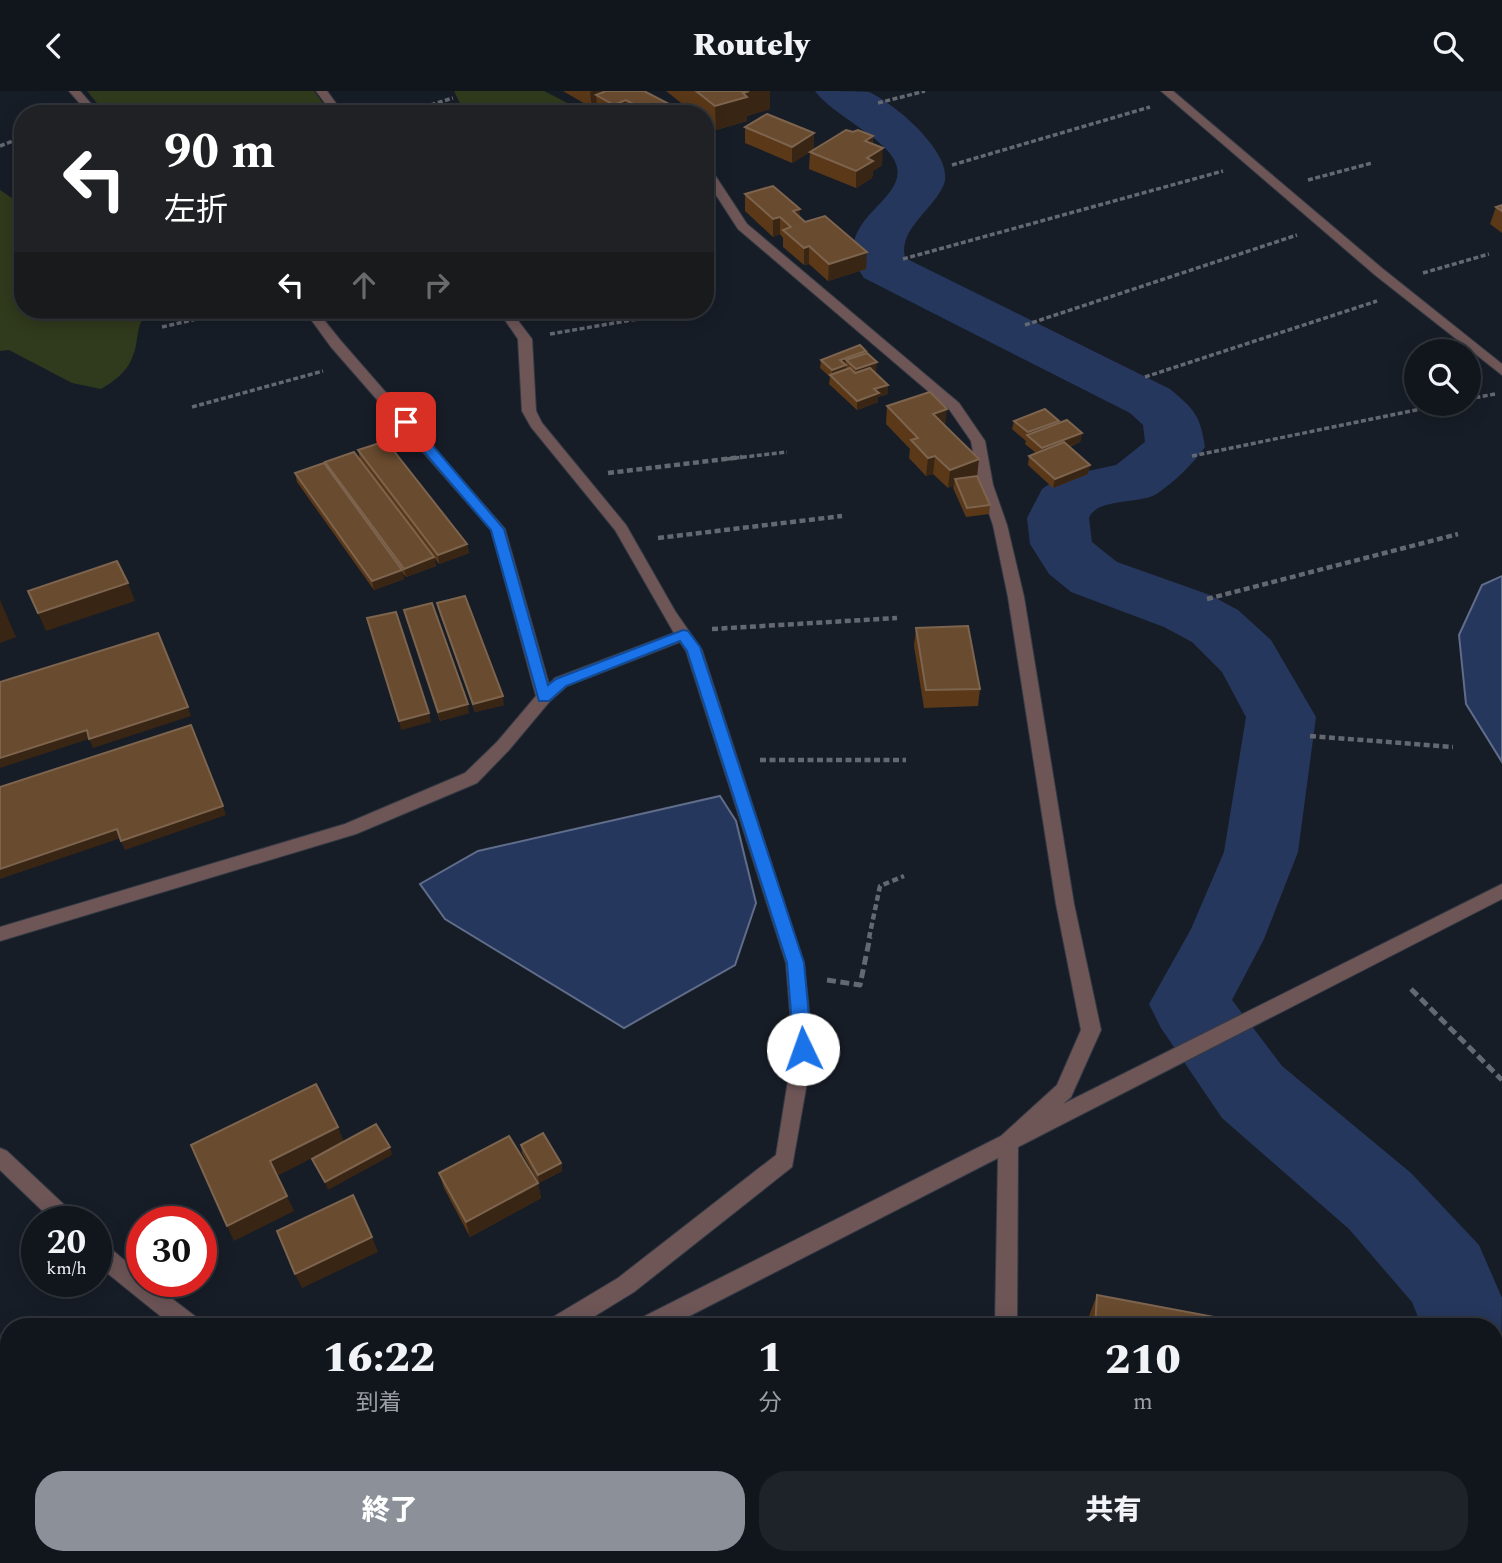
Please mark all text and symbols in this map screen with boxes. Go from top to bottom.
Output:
text: Routely [693,21,809,70]
icon: back [35,27,73,65]
icon: search [1429,27,1467,65]
text: 90 m [164,115,275,190]
icon: left [49,133,140,224]
text: 左折 [164,186,228,235]
icon: left [272,266,310,304]
icon: ahead [345,266,383,304]
icon: right [418,266,456,304]
map controls [1404,339,1481,416]
button: search [1404,339,1481,416]
pin [376,392,436,452]
icon: arrive [387,403,425,441]
position arrow [766,1012,840,1086]
speed limit sign: 30 [126,1206,217,1297]
text: 20 [47,1216,86,1269]
text: km/h [46,1255,87,1282]
text: 16:22 [322,1327,435,1390]
text: 1 [757,1327,783,1390]
text: 210 [1105,1329,1181,1392]
text: m [1133,1385,1153,1420]
text: 到着 [356,1386,402,1421]
text: 分 [758,1386,781,1421]
button: 終了 [35,1471,745,1551]
button: 共有 [759,1471,1468,1551]

